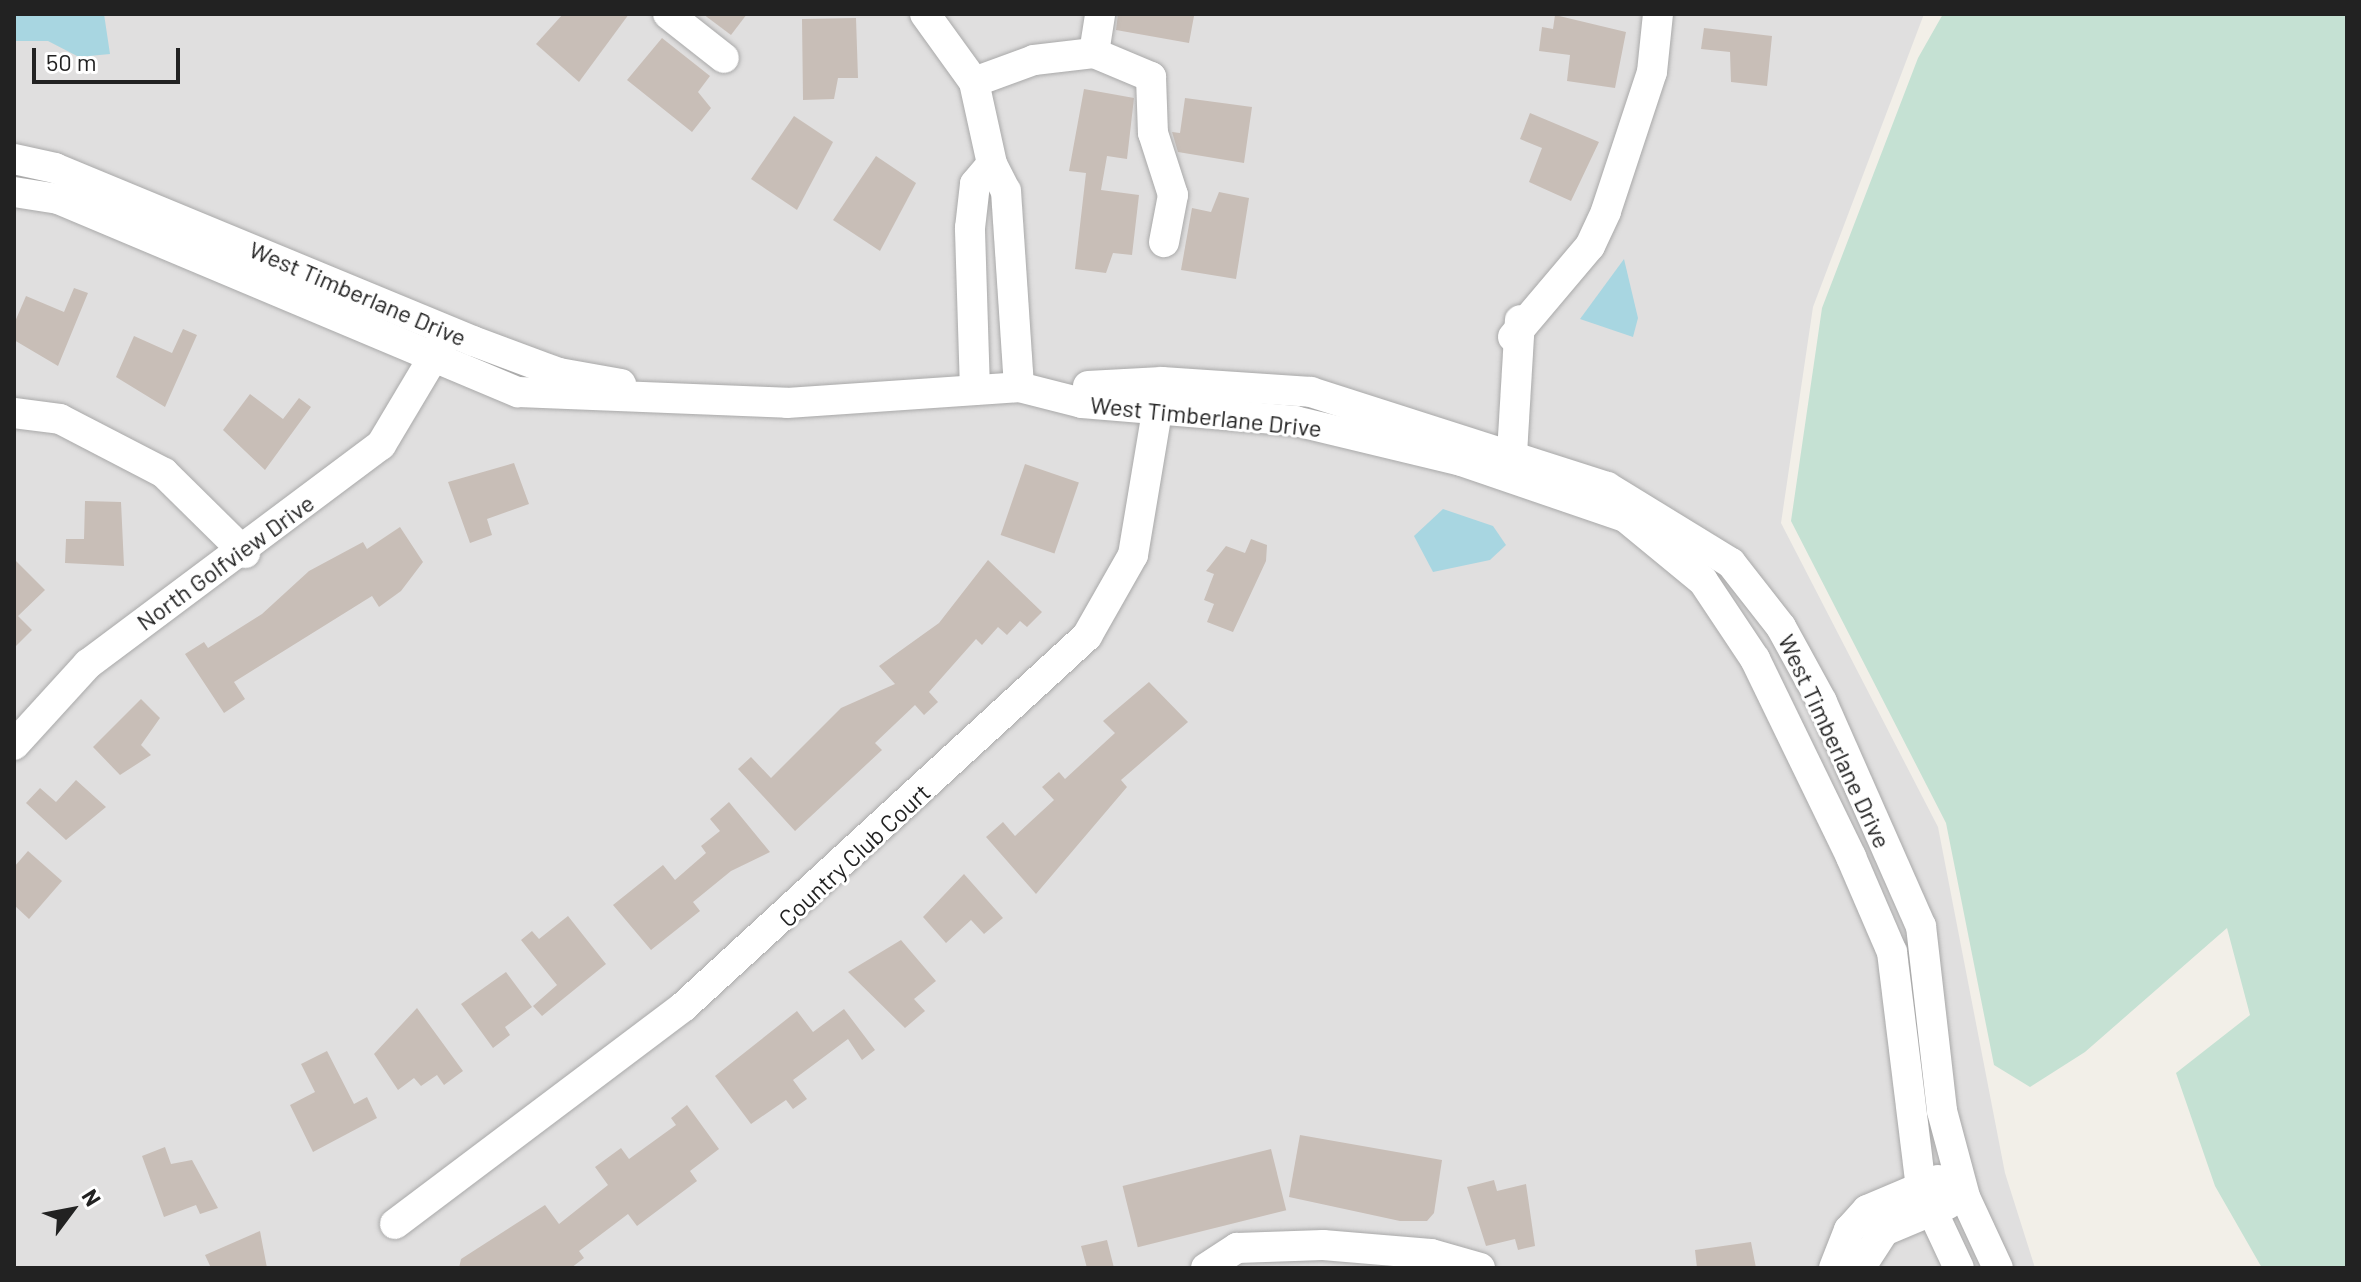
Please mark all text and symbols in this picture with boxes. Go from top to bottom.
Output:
scale bar [36,32,184,82]
text: 50 m [46,47,97,76]
street label: West Timberlane Drive [245,234,471,352]
street label: West Timberlane Drive [1089,390,1323,442]
street label: North Golfview Drive [131,488,319,636]
street label: West Timberlane Drive [1773,629,1897,853]
street label: Country Club Court [772,777,936,933]
north arrow [32,1170,112,1250]
text: N [77,1184,107,1210]

